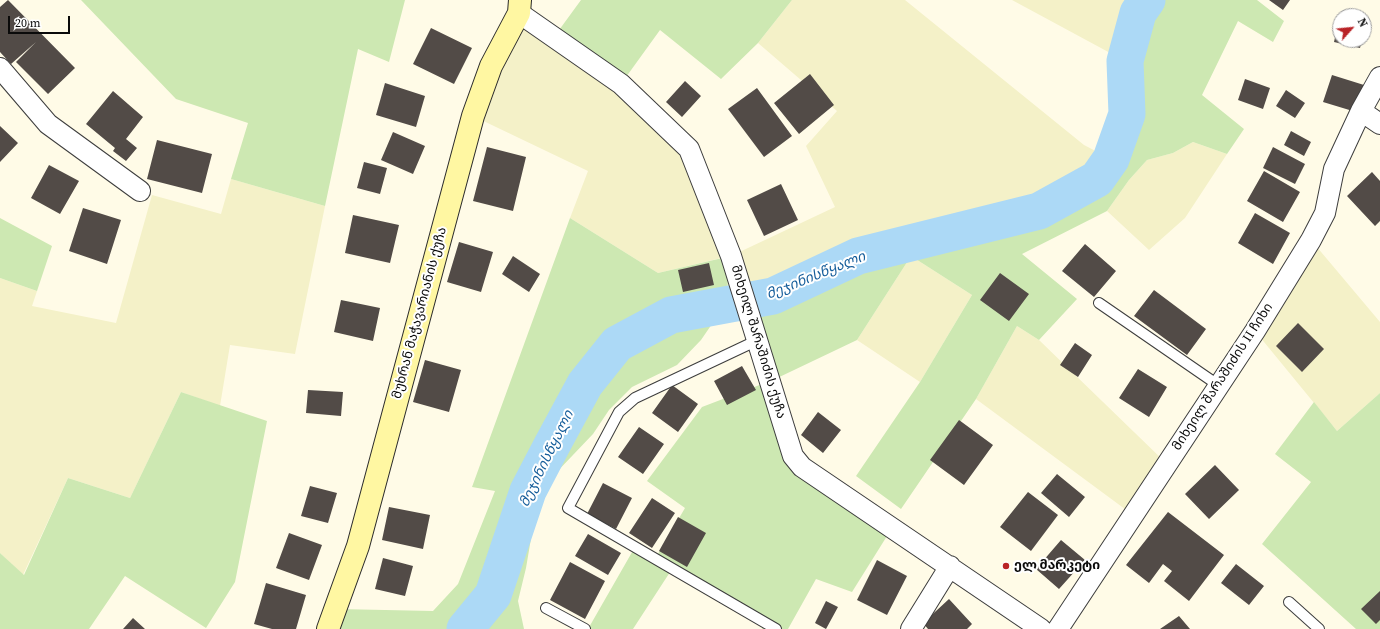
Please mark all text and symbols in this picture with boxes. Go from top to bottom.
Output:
scale bar [10,8,72,34]
north arrow [1332,8,1372,48]
text: 20 m [15,15,41,31]
text: N [1354,16,1371,30]
street label: მუხრან მაჭავარიანის ქუჩა [390,225,450,401]
water label: მეჯინისწყალი [764,249,868,303]
street label: მიხეილ შარაშიძის ქუჩა [727,263,789,421]
street label: მიხეილ შარაშიძის II ჩიხი [1169,300,1277,454]
water label: მეჯინისწყალი [516,408,578,510]
place label: ელ მარკეტი [1014,558,1100,574]
marker: ელ მარკეტი [1001,561,1011,571]

